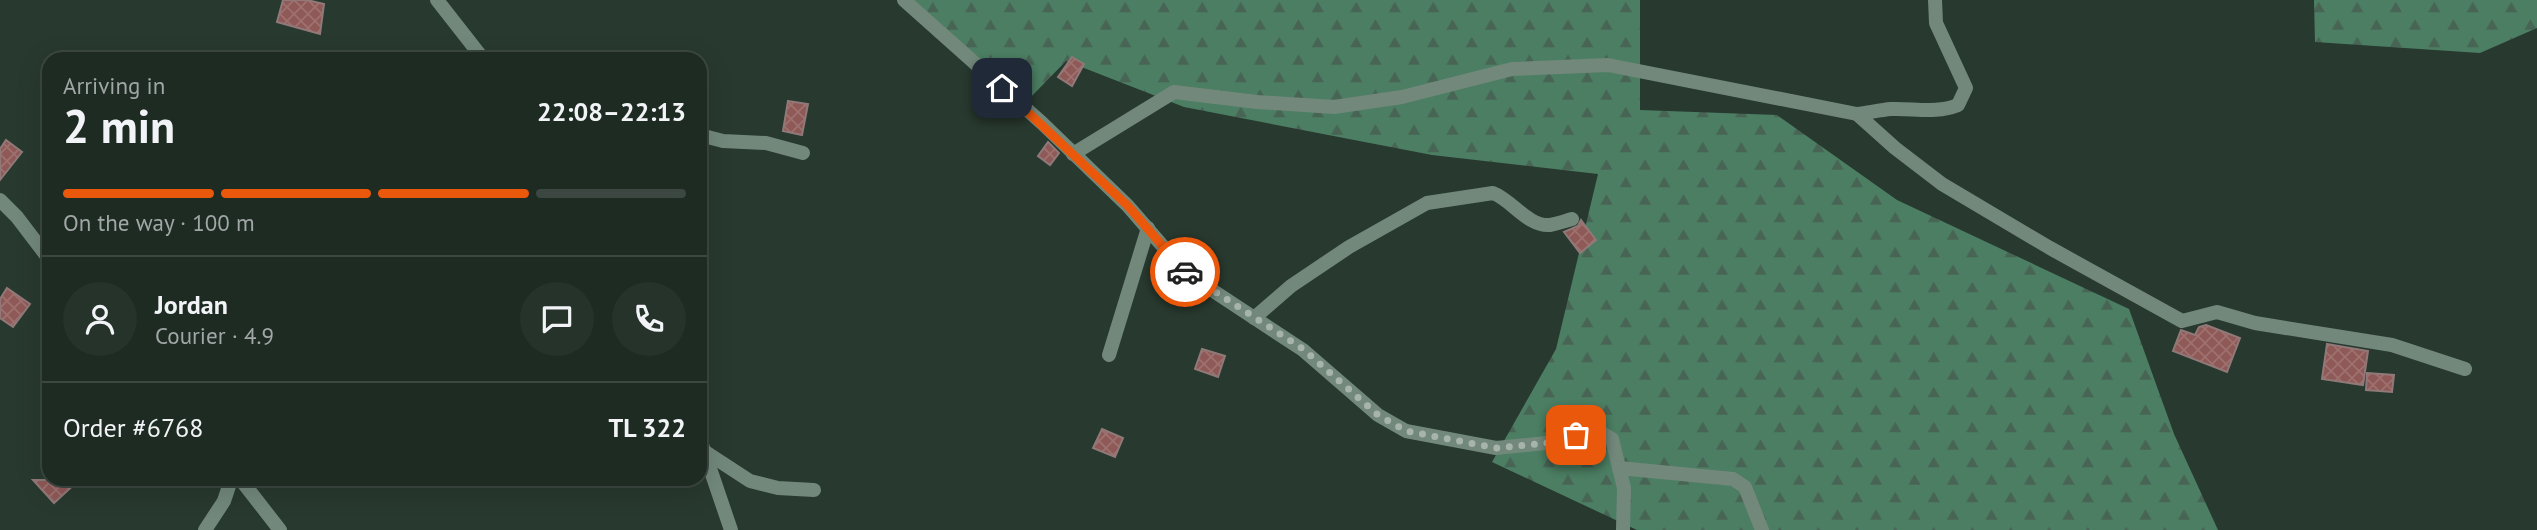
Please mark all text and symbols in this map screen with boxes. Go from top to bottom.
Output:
pin [972,58,1032,118]
icon: home [983,69,1021,107]
text: Arriving in [63,71,165,100]
text: 22:08–22:13 [537,95,686,128]
text: 2 min [63,96,175,156]
text: On the way · 100 m [63,208,255,237]
courier [1150,237,1220,307]
icon: car [1166,253,1204,291]
button: person [63,282,137,356]
button: chat [520,282,594,356]
button: phone [612,282,686,356]
text: Jordan [155,288,228,321]
text: Courier · 4.9 [155,321,274,350]
pin [1546,405,1606,465]
text: Order #6768 [63,411,203,444]
text: TL 322 [608,411,686,444]
icon: bag [1557,416,1595,454]

